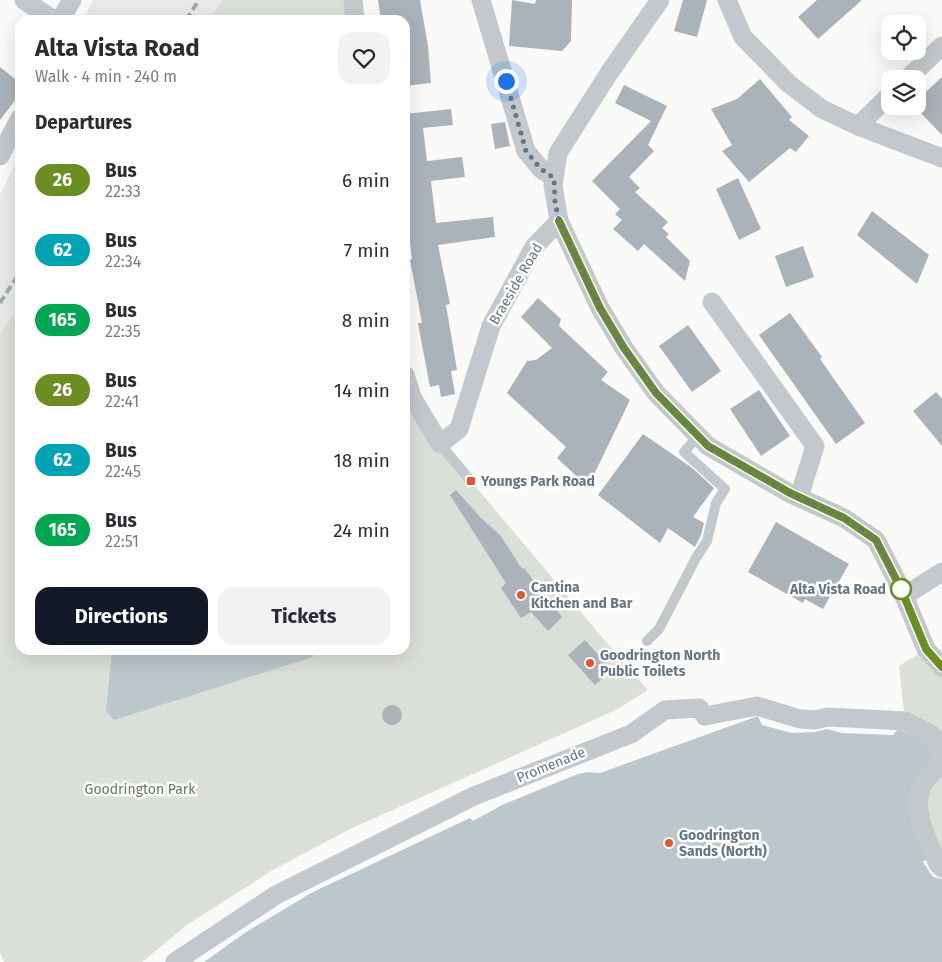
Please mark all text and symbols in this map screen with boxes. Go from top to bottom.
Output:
map controls [881,15,926,115]
button: locate [881,15,926,60]
button: heart [338,32,390,84]
text: Alta Vista Road [35,34,200,62]
text: Walk · 4 min · 240 m [35,67,177,86]
your location [494,69,519,94]
button: layers [881,70,926,115]
text: Departures [35,111,132,134]
text: Bus [105,159,137,182]
text: 26 [53,169,72,191]
text: 6 min [342,169,390,192]
text: 22:33 [105,182,141,201]
text: Bus [105,229,137,252]
text: 62 [53,239,72,261]
text: 7 min [344,239,390,262]
street label: Braeside Road [486,240,546,328]
text: 22:34 [105,252,141,271]
text: Bus [105,299,137,322]
text: 165 [48,309,77,331]
text: 8 min [342,309,390,332]
text: 22:35 [105,322,141,341]
text: Bus [105,369,137,392]
text: 26 [53,379,72,401]
text: 14 min [334,379,390,402]
text: 22:41 [105,392,139,411]
text: Bus [105,439,137,462]
text: 62 [53,449,72,471]
text: 18 min [333,449,390,472]
text: 22:45 [105,462,141,481]
place label: Youngs Park Road [480,473,595,490]
marker: Youngs Park Road [465,475,477,487]
text: Bus [105,509,137,532]
text: 165 [48,519,77,541]
text: 24 min [333,519,390,542]
text: 22:51 [105,532,139,551]
marker: Alta Vista Road [890,578,912,600]
place label: Cantina Kitchen and Bar [531,579,633,612]
place label: Alta Vista Road [789,581,886,598]
button: Directions [35,587,208,645]
button: Tickets [218,587,390,645]
marker: Cantina Kitchen and Bar [515,589,527,601]
place label: Goodrington North Public Toilets [600,647,720,680]
marker: Goodrington North Public Toilets [584,657,596,669]
street label: Promenade [514,744,588,786]
park label: Goodrington Park [85,781,196,798]
place label: Goodrington Sands (North) [679,827,767,860]
marker: Goodrington Sands (North) [663,837,675,849]

